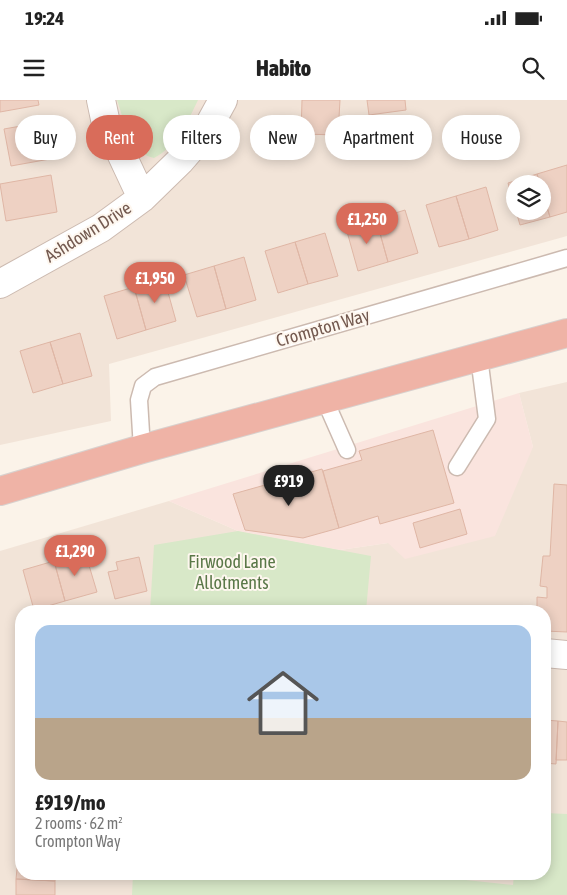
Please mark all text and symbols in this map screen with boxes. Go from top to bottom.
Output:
text: 19:24 [25,7,64,29]
icon: menu [20,54,48,82]
icon: search [519,54,547,82]
text: Habito [256,55,311,81]
chip: Buy [15,115,76,160]
chip: Rent [86,115,153,160]
chip: Filters [163,115,240,160]
chip: New [250,115,315,160]
chip: Apartment [325,115,432,160]
chip: House [442,115,520,160]
map controls [506,175,551,220]
button: layers [506,175,551,220]
street label: Ashdown Drive [41,197,135,266]
pin: £1,250 [326,202,408,245]
text: £1,250 [347,210,387,228]
pin: £1,950 [114,262,196,304]
text: £1,950 [135,269,175,287]
street label: Crompton Way [274,304,372,351]
pin: £919 [259,464,319,507]
text: £919 [274,472,304,490]
pin: £1,290 [34,534,116,577]
text: £1,290 [55,542,95,560]
park label: Firwood Lane Allotments [188,551,276,593]
icon: home [238,658,328,748]
text: £919/mo [35,790,106,814]
text: 2 rooms · 62 m² [35,814,123,832]
text: Crompton Way [35,832,121,850]

